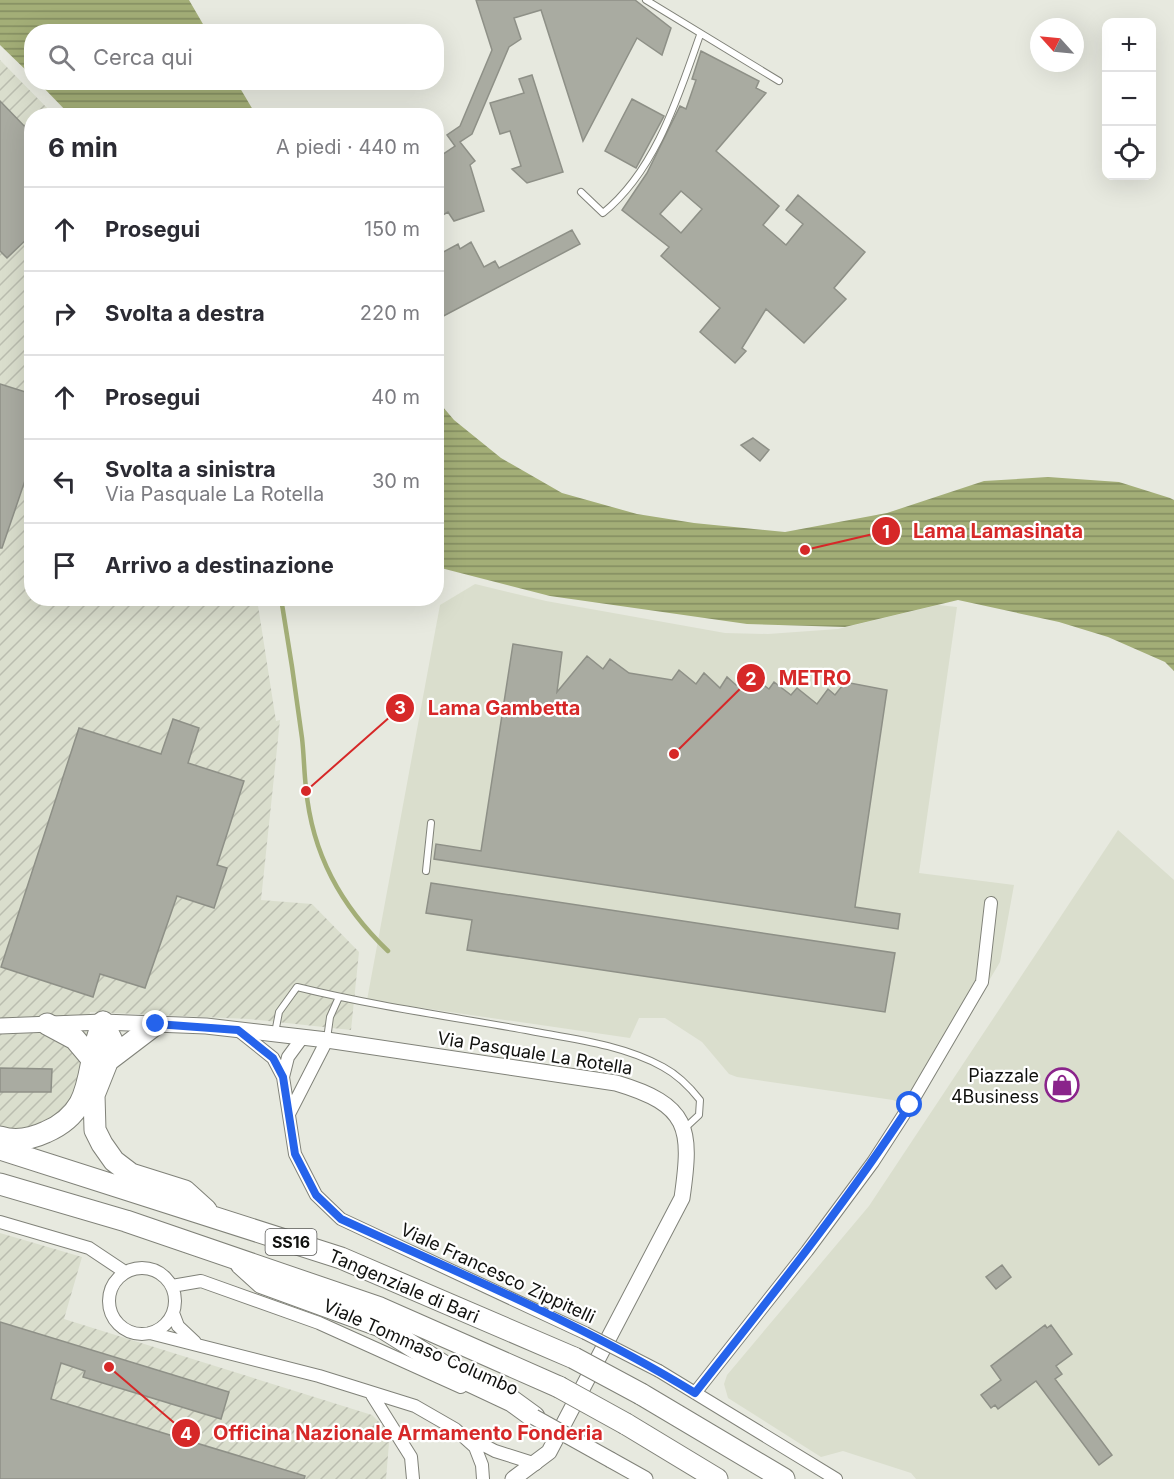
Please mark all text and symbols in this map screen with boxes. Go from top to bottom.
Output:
north arrow [1030,18,1084,72]
map controls [1102,18,1156,180]
button: + [1102,18,1156,72]
search box [24,24,444,90]
icon: search [45,41,78,74]
text: Cerca qui [93,44,193,70]
button: − [1102,72,1156,126]
button: locate [1102,126,1156,180]
text: 6 min [48,132,118,163]
text: A piedi · 440 m [276,135,420,159]
icon: ahead [48,213,81,246]
text: Prosegui [105,216,200,242]
text: 150 m [364,217,420,241]
icon: right [48,297,81,330]
text: Svolta a destra [105,300,265,326]
text: 220 m [360,301,420,325]
icon: ahead [48,381,81,414]
text: Prosegui [105,384,200,410]
text: 40 m [371,385,420,409]
text: Svolta a sinistra [105,456,276,482]
icon: left [48,465,81,498]
text: 30 m [372,469,420,493]
text: Via Pasquale La Rotella [105,482,324,506]
callout: Lama Lamasinata [871,512,1095,550]
text: Lama Lamasinata [913,519,1083,543]
text: 1 [882,521,890,542]
icon: arrive [48,549,81,582]
text: Arrivo a destinazione [105,552,334,578]
callout: METRO [736,659,863,697]
text: METRO [779,666,851,690]
text: 2 [745,668,757,689]
callout: Lama Gambetta [385,689,592,727]
text: Lama Gambetta [428,696,580,720]
text: 3 [394,697,406,718]
route end [142,1010,168,1036]
street label: Via Pasquale La Rotella [436,1027,634,1079]
place label: Piazzale 4Business [951,1065,1039,1107]
shop icon: Piazzale 4Business [1044,1067,1080,1103]
route start [896,1091,922,1117]
street label: Viale Francesco Zippitelli [397,1219,599,1327]
road number: SS16 [266,1229,316,1255]
street label: Tangenziale di Bari [326,1245,482,1327]
street label: Viale Tommaso Columbo [320,1294,522,1400]
callout: Officina Nazionale Armamento Fonderia [171,1414,615,1452]
text: Officina Nazionale Armamento Fonderia [213,1421,603,1445]
text: 4 [180,1423,192,1444]

